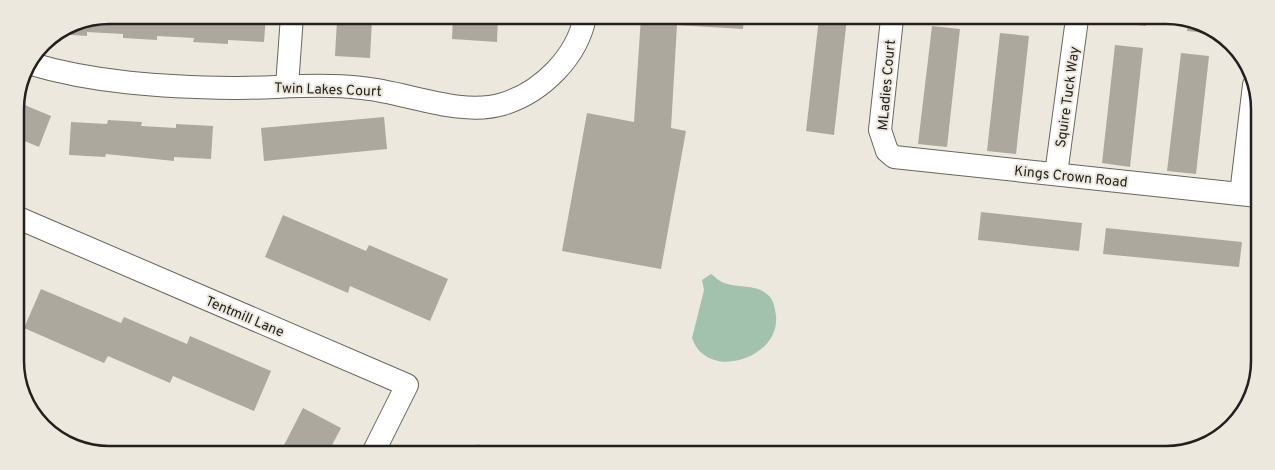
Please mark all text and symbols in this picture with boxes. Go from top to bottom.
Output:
street label: MLadies Court [875,39,900,131]
street label: Squire Tuck Way [1053,46,1084,149]
street label: Twin Lakes Court [274,80,382,101]
street label: Kings Crown Road [1013,163,1128,192]
street label: Tentmill Lane [202,293,286,342]

